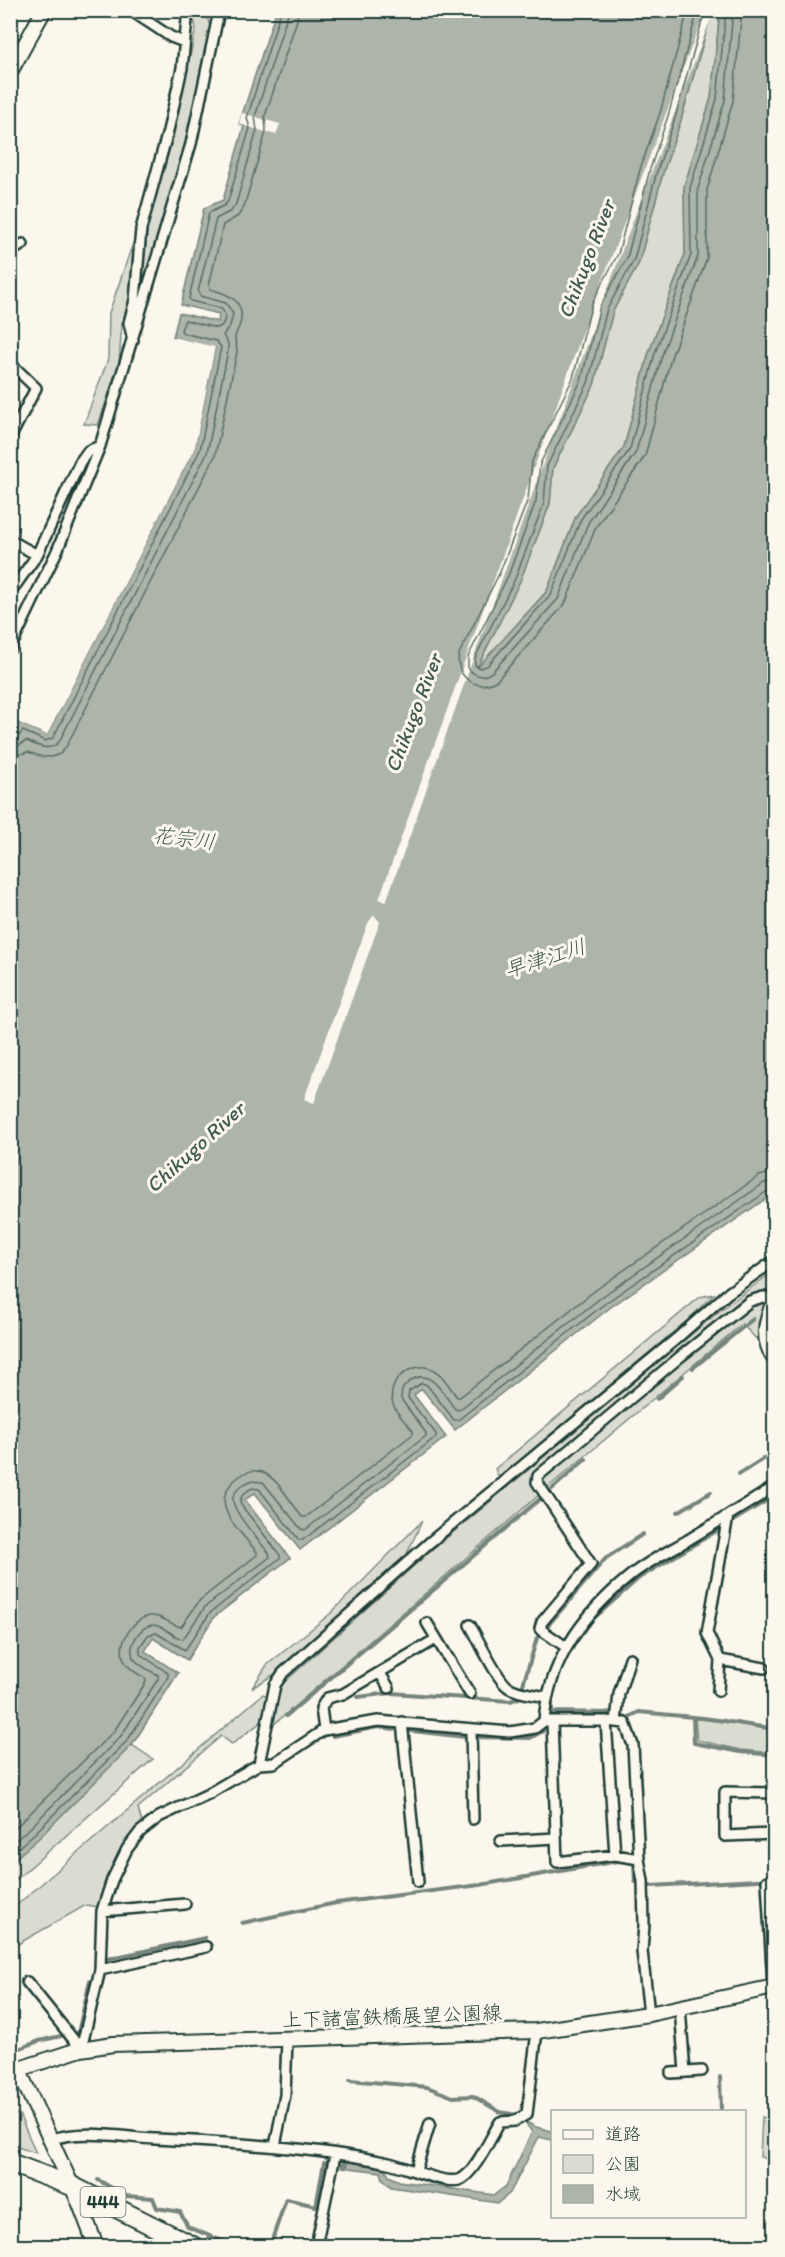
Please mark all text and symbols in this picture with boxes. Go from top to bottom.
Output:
water label: Chikugo River [552,195,621,321]
water label: Chikugo River [379,649,448,775]
water label: 花宗川 [151,822,217,854]
water label: 早津江川 [501,933,589,983]
water label: Chikugo River [140,1095,251,1198]
street label: 上下諸富鉄橋展望公園線 [282,2000,502,2032]
legend [551,2110,746,2218]
text: 道路 [605,2123,641,2145]
text: 公園 [605,2153,641,2175]
text: 水域 [605,2183,641,2205]
road number: 444 [80,2187,126,2217]

